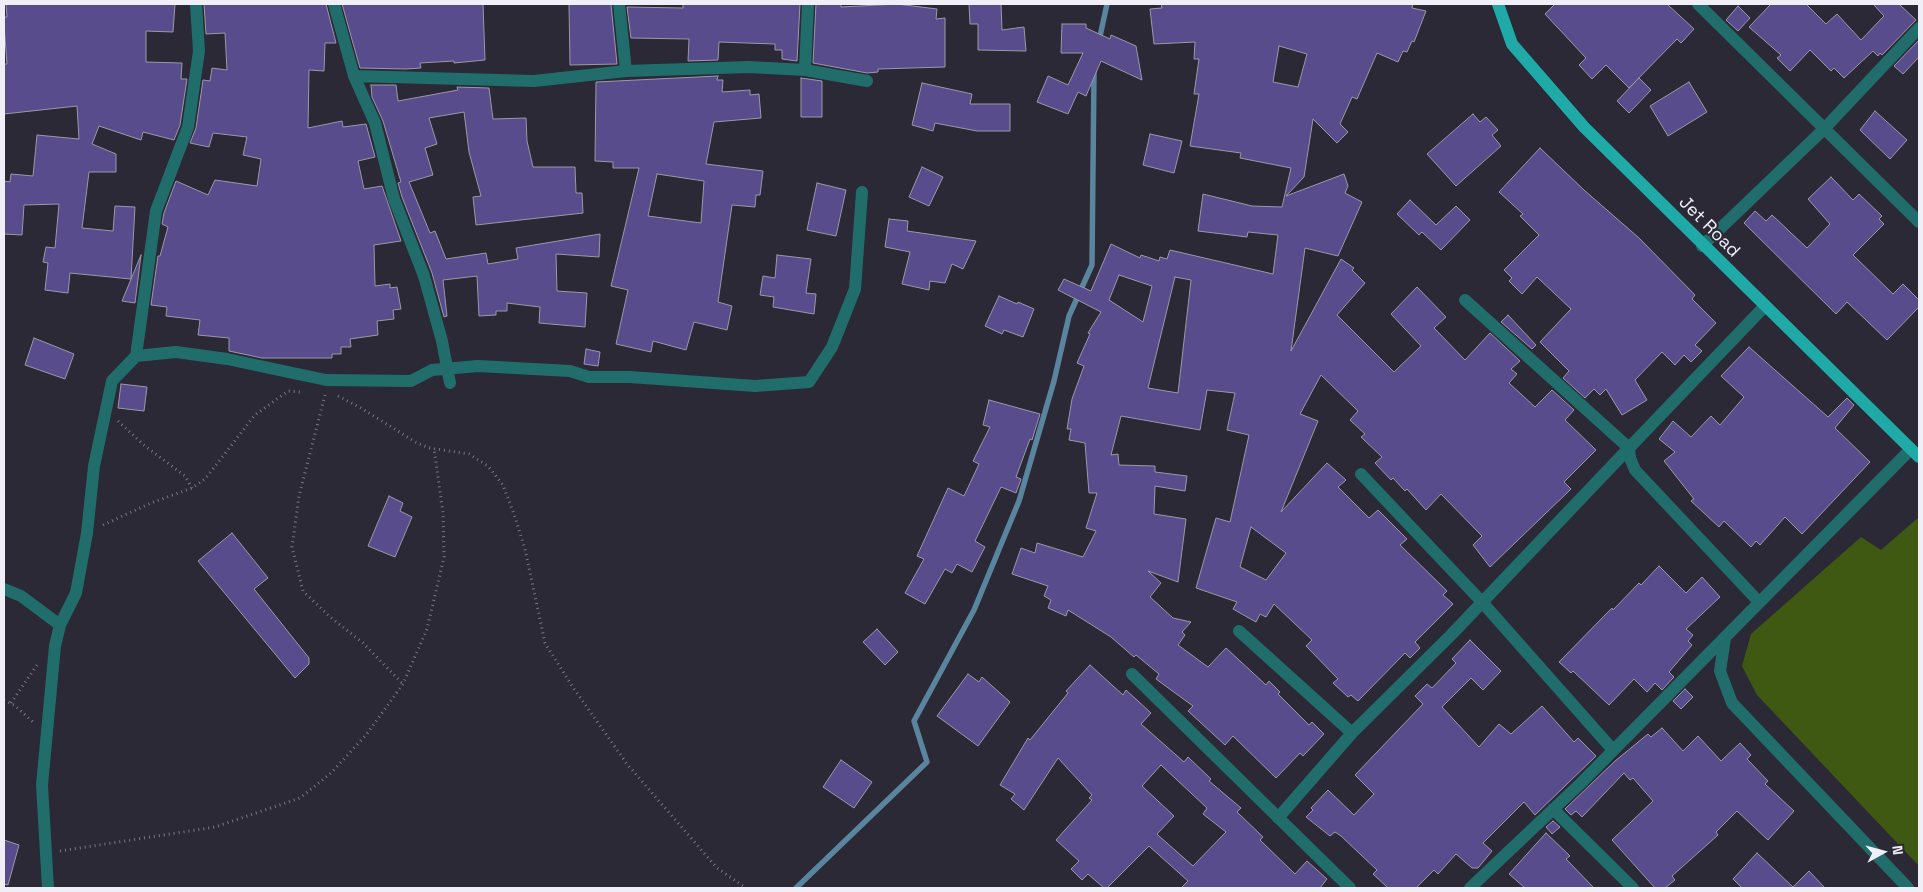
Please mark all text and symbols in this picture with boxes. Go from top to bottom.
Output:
street label: Jet Road [1674,192,1744,262]
north arrow [1858,827,1908,877]
text: N [1888,844,1907,856]

